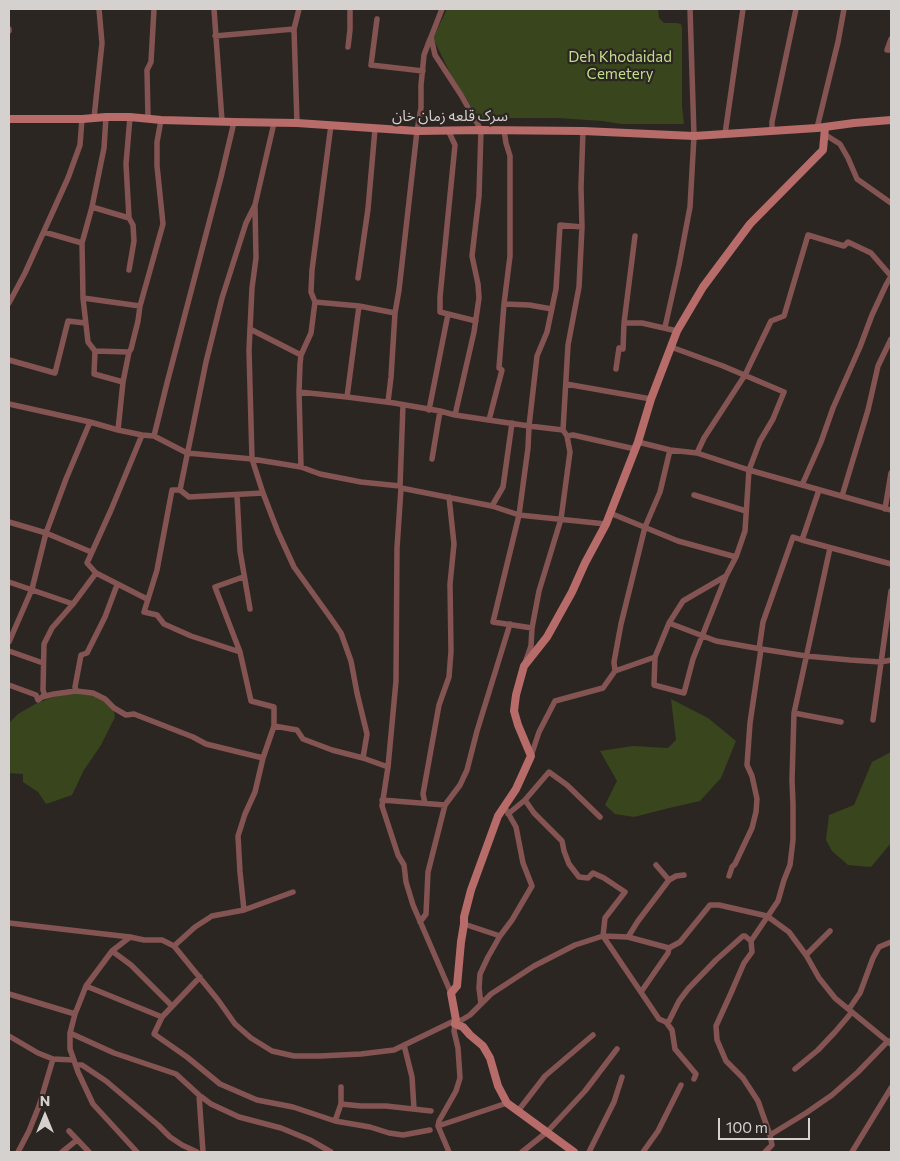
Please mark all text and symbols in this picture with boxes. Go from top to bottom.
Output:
park label: Deh Khodaidad Cemetery [568,48,672,83]
street label: سرک قلعه زمان خان [392,107,508,125]
north arrow [20,1091,70,1141]
text: N [40,1092,50,1109]
scale bar [720,1108,812,1140]
text: 100 m [726,1118,768,1136]

